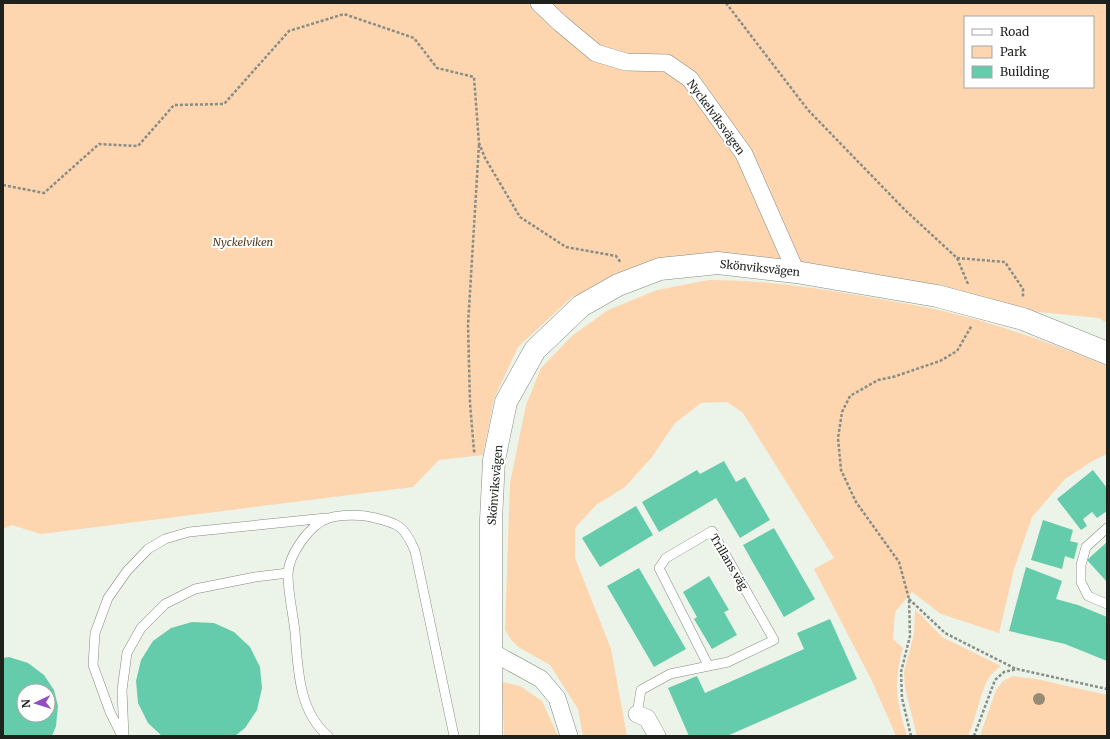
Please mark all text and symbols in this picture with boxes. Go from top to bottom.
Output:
legend [964,16,1094,88]
text: Road [1000,24,1029,39]
text: Park [1000,44,1027,59]
text: Building [1000,64,1050,79]
street label: Nyckelviksvägen [684,77,748,158]
park label: Nyckelviken [213,235,273,249]
street label: Skönviksvägen [719,257,801,279]
street label: Skönviksvägen [485,444,506,526]
street label: Trillans väg [707,531,751,593]
north arrow [16,683,56,723]
text: N [19,699,33,709]

